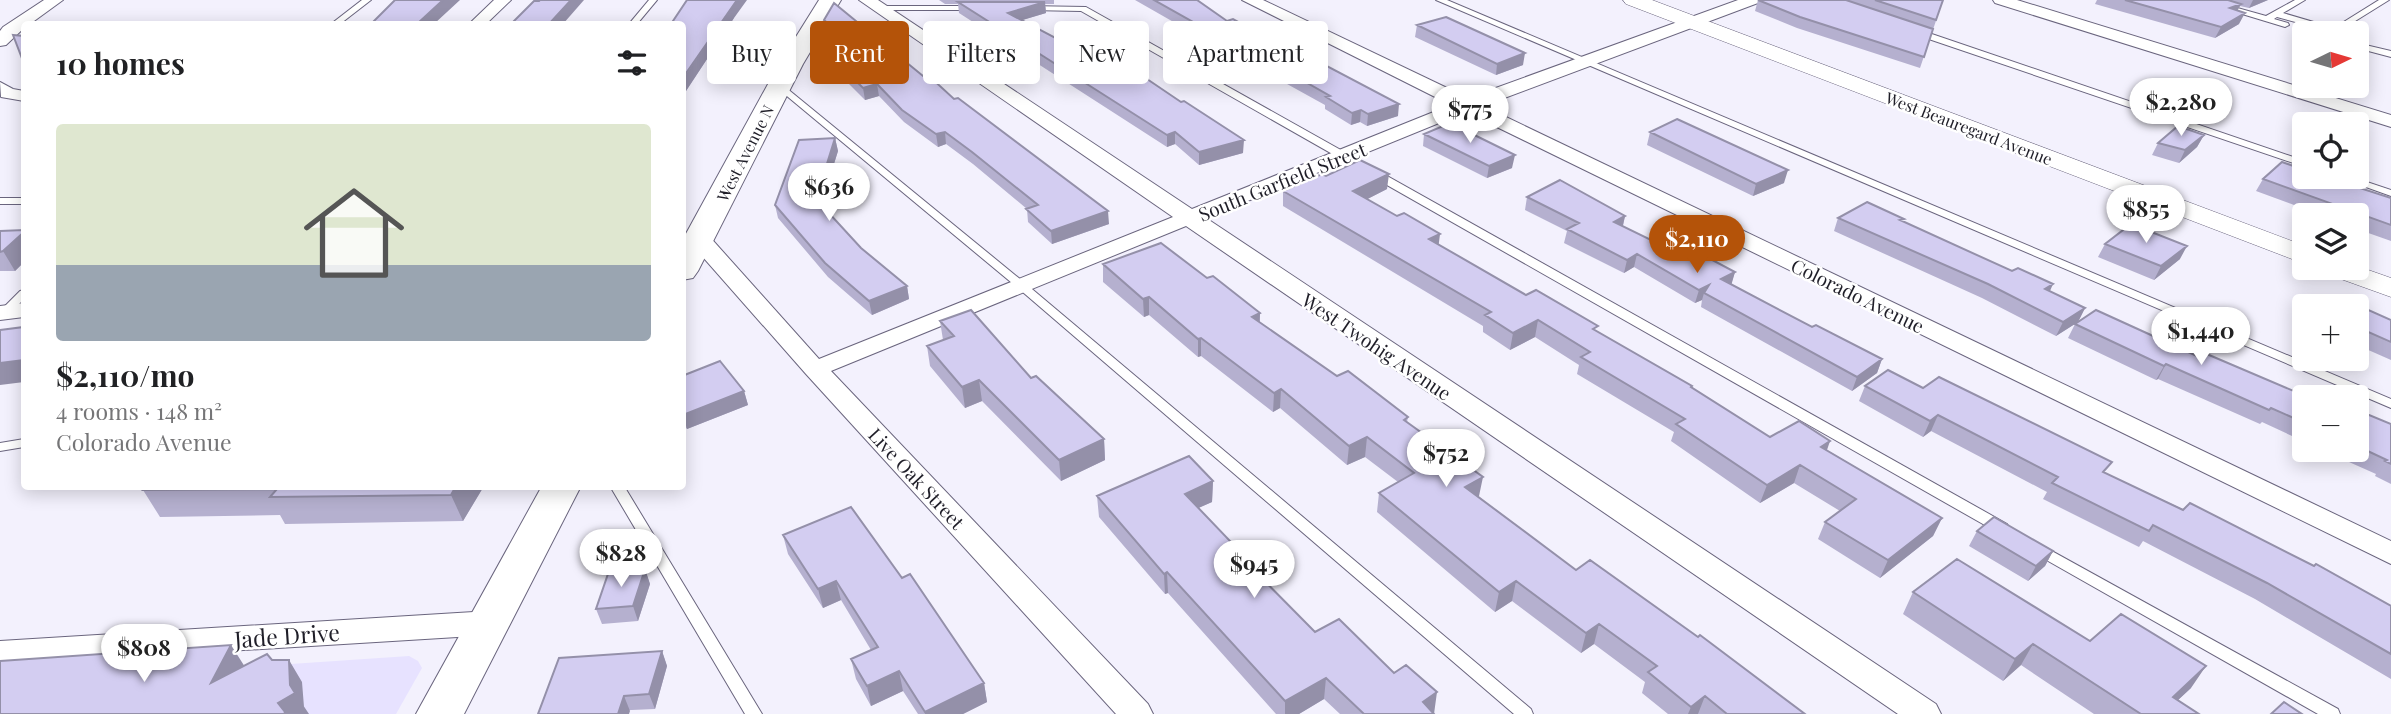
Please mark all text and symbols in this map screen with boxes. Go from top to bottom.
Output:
chip: Buy [707,21,796,84]
chip: Rent [810,21,909,84]
chip: Filters [923,21,1040,84]
chip: New [1054,21,1149,84]
chip: Apartment [1163,21,1328,84]
north arrow [2292,21,2370,98]
map controls [2292,21,2369,462]
text: 10 homes [56,43,185,83]
icon: filters [613,44,651,82]
pin: $2,280 [2124,78,2238,138]
text: $2,280 [2145,85,2217,116]
pin: $775 [1429,86,1511,145]
street label: West Beauregard Avenue [1882,86,2055,169]
text: $775 [1448,92,1492,123]
street label: West Avenue N [711,101,778,206]
button: locate [2292,112,2369,189]
street label: South Garfield Street [1194,135,1370,227]
pin: $636 [788,164,870,223]
icon: home [291,170,417,296]
text: $636 [804,170,854,201]
pin: $855 [2105,186,2187,245]
text: $855 [2122,192,2170,223]
button: layers [2292,203,2369,280]
pin: $2,110 [1640,216,1754,275]
text: $2,110 [1665,222,1729,253]
street label: Colorado Avenue [1787,252,1929,338]
street label: West Twohig Avenue [1296,286,1457,406]
button: + [2292,294,2369,371]
pin: $1,440 [2144,308,2258,367]
text: $1,440 [2167,314,2235,345]
text: $2,110/mo [56,355,195,395]
button: − [2292,385,2369,462]
text: 4 rooms · 148 m² [56,395,222,426]
street label: Live Oak Street [863,422,971,534]
text: Colorado Avenue [56,426,232,457]
pin: $752 [1405,430,1487,489]
text: $752 [1423,436,1469,467]
pin: $828 [580,530,662,589]
text: $828 [595,536,647,567]
pin: $945 [1213,540,1295,600]
text: $945 [1230,547,1278,578]
street label: Jade Drive [232,616,341,654]
pin: $808 [103,624,185,684]
text: $808 [117,631,171,662]

